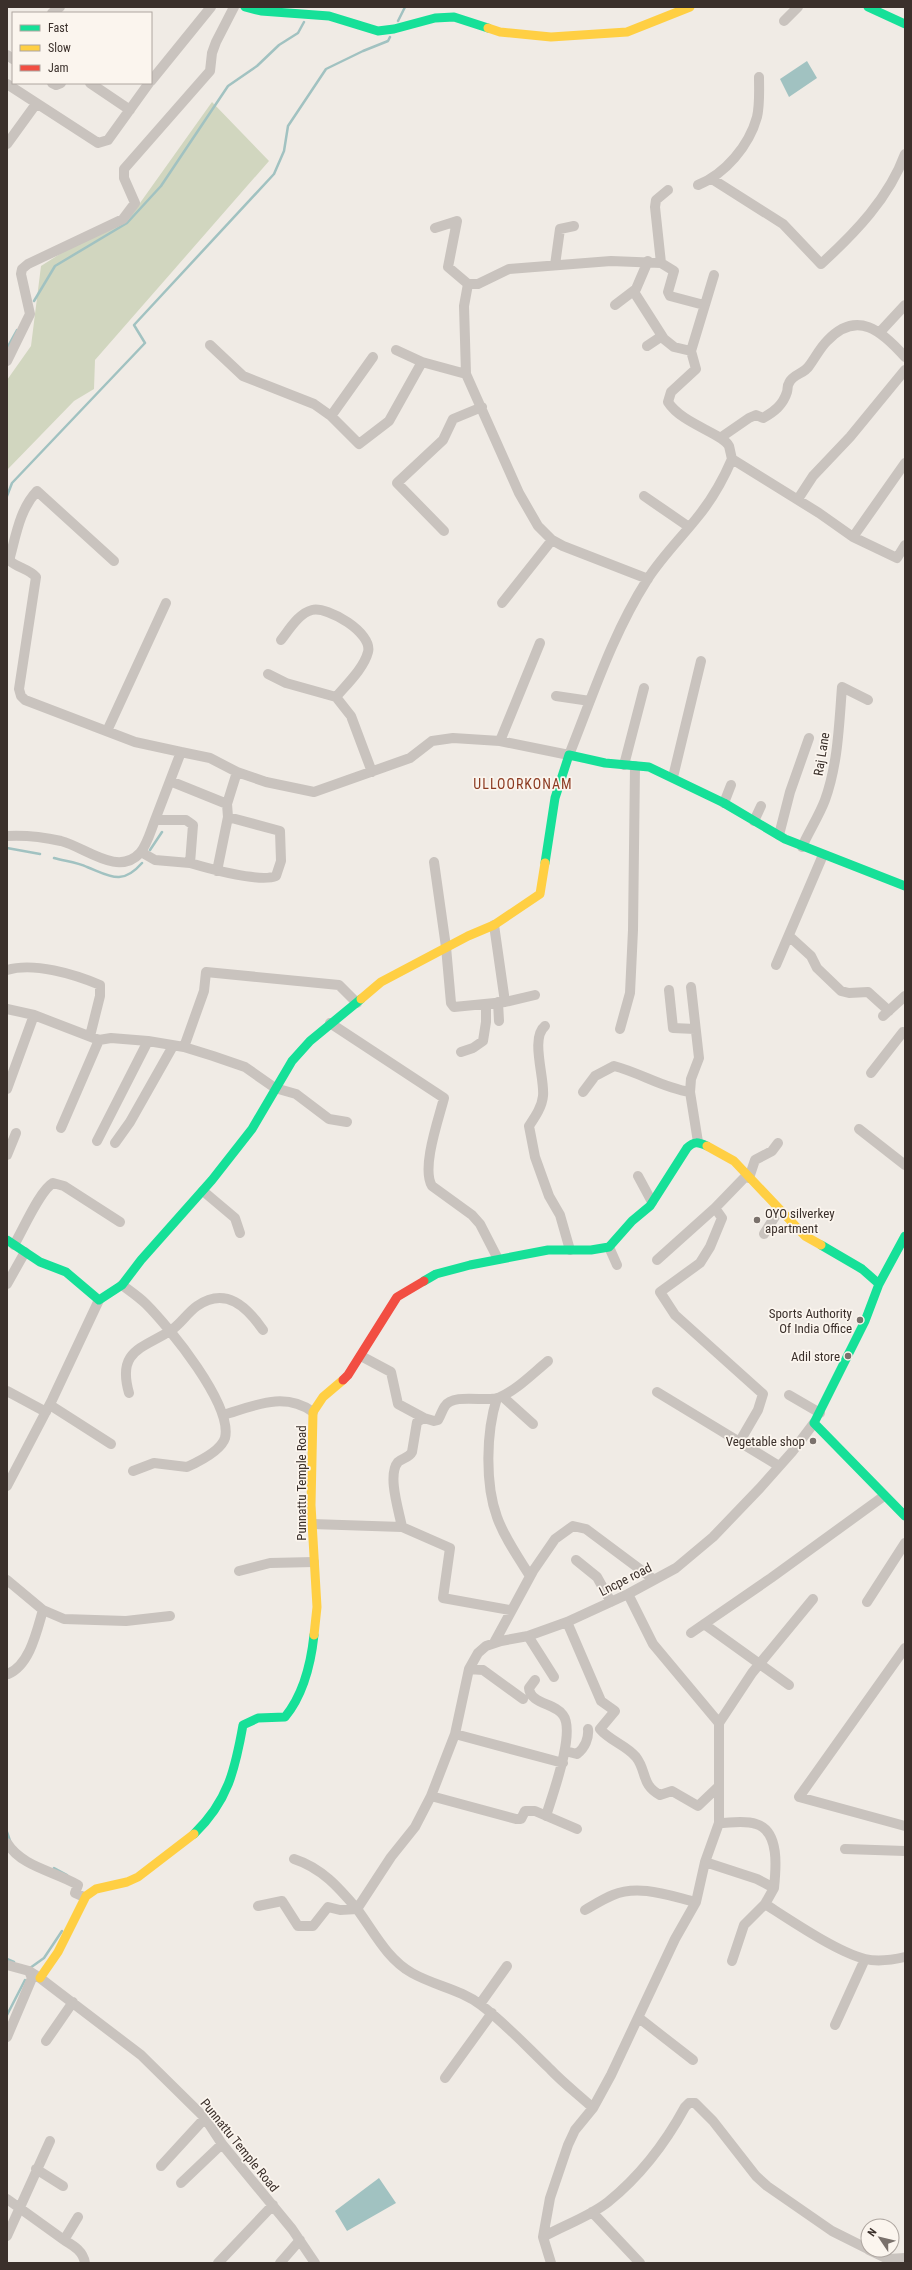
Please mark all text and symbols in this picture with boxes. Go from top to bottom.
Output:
legend [12,12,152,84]
text: Fast [48,21,69,35]
text: Slow [48,41,71,55]
text: Jam [48,61,69,75]
street label: Raj Lane [811,731,832,777]
district label: ULLOORKONAM [473,776,573,792]
place label: OYO silverkey apartment [765,1206,835,1236]
marker: OYO silverkey apartment [752,1215,762,1225]
place label: Sports Authority Of India Office [769,1306,853,1336]
marker: Sports Authority Of India Office [855,1315,865,1325]
place label: Adil store [791,1349,840,1364]
marker: Adil store [843,1351,853,1361]
street label: Punnattu Temple Road [294,1425,309,1541]
place label: Vegetable shop [726,1434,805,1449]
marker: Vegetable shop [808,1436,818,1446]
street label: Lncpe road [596,1560,654,1599]
street label: Punnattu Temple Road [197,2096,282,2195]
north arrow [860,2218,900,2258]
text: N [865,2226,880,2239]

